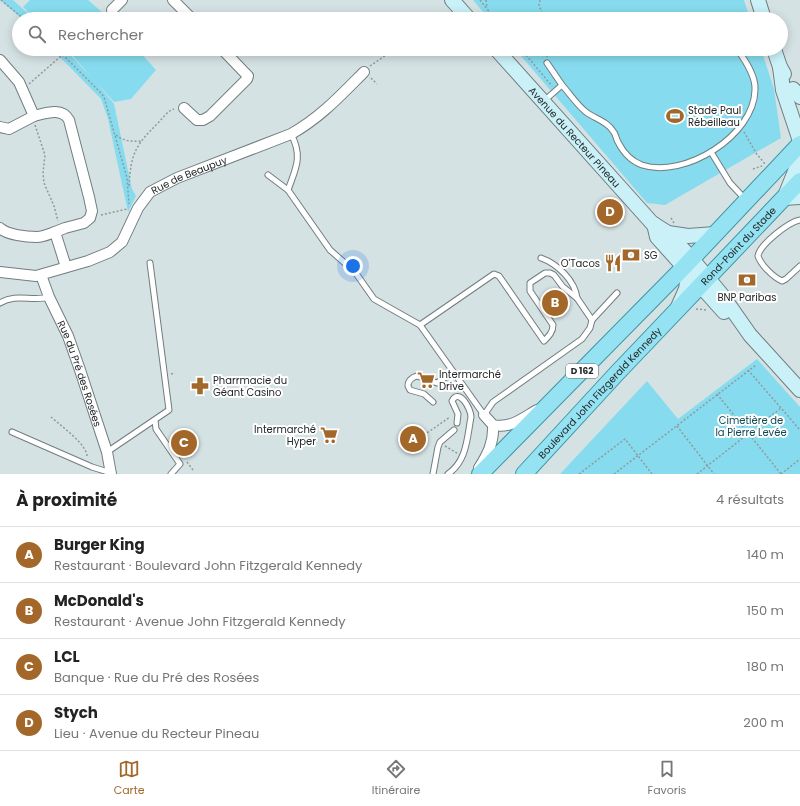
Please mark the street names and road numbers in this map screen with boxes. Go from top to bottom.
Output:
street label: Avenue du Recteur Pineau [525,83,624,191]
street label: Rue de Beaupuy [148,152,229,198]
street label: Rond-Point du Stade [697,203,779,289]
street label: Rue du Pré des Rosées [54,318,106,428]
street label: Boulevard John Fitzgerald Kennedy [534,323,665,462]
road number: D 162 [566,364,598,378]

